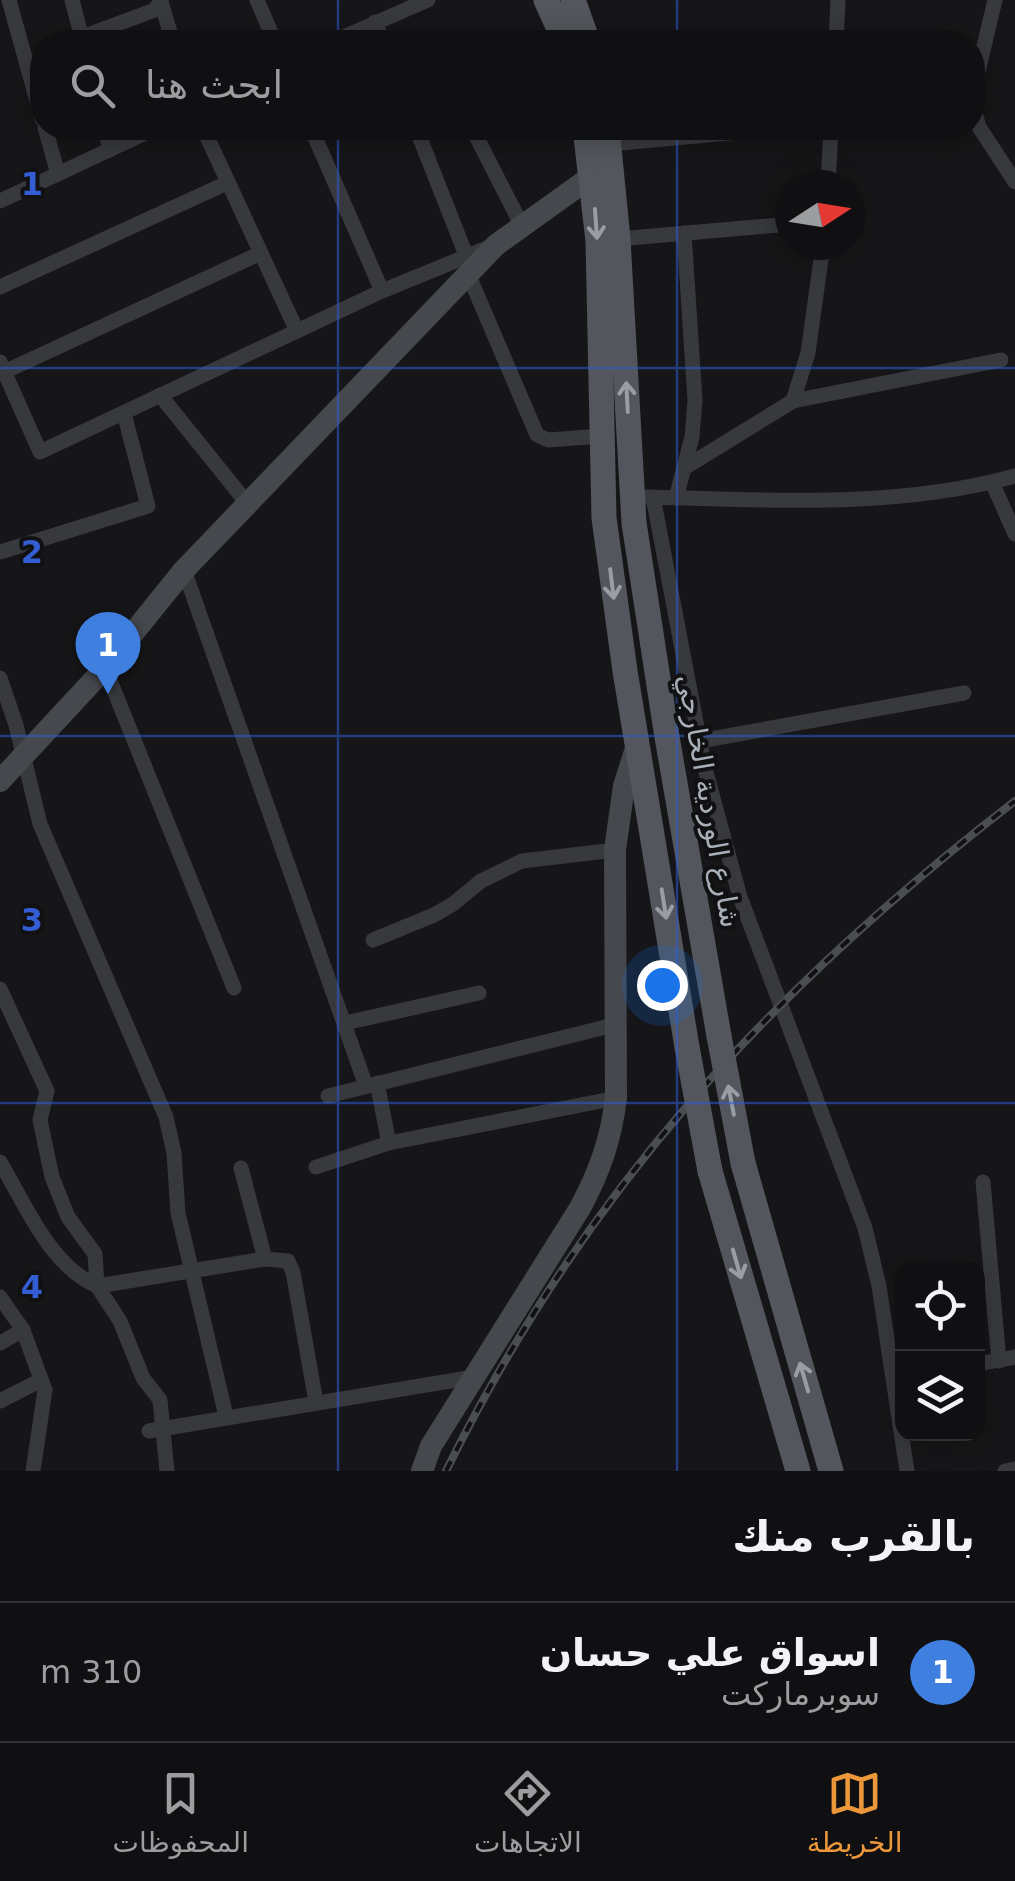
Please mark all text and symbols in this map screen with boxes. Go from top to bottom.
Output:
search box [30,30,985,140]
icon: search [65,58,120,113]
text: ابحث هنا [145,63,283,107]
text: 1 [21,165,43,203]
north arrow [775,170,865,260]
one-way arrow [587,208,606,240]
one-way arrow [617,382,636,414]
text: 2 [21,533,43,571]
one-way arrow [603,567,622,599]
pin: 1 [76,612,140,694]
street label: شارع الوردية الخارجي [670,672,748,930]
one-way arrow [655,888,674,920]
text: 3 [21,901,43,939]
your location [637,960,688,1011]
one-way arrow [721,1084,740,1116]
one-way arrow [729,1248,747,1279]
map controls [895,1261,985,1441]
button: locate [895,1261,985,1351]
text: 4 [21,1268,43,1306]
button: layers [895,1351,985,1441]
one-way arrow [794,1362,812,1393]
text: بالقرب منك [732,1512,975,1561]
text: اسواق علي حسان [540,1631,880,1675]
text: 310 m [40,1653,142,1691]
text: 1 [931,1653,954,1691]
text: سوبرماركت [721,1675,880,1713]
tab: المحفوظات [113,1766,249,1859]
tab: الاتجاهات [474,1766,582,1859]
tab: الخريطة [807,1766,902,1859]

